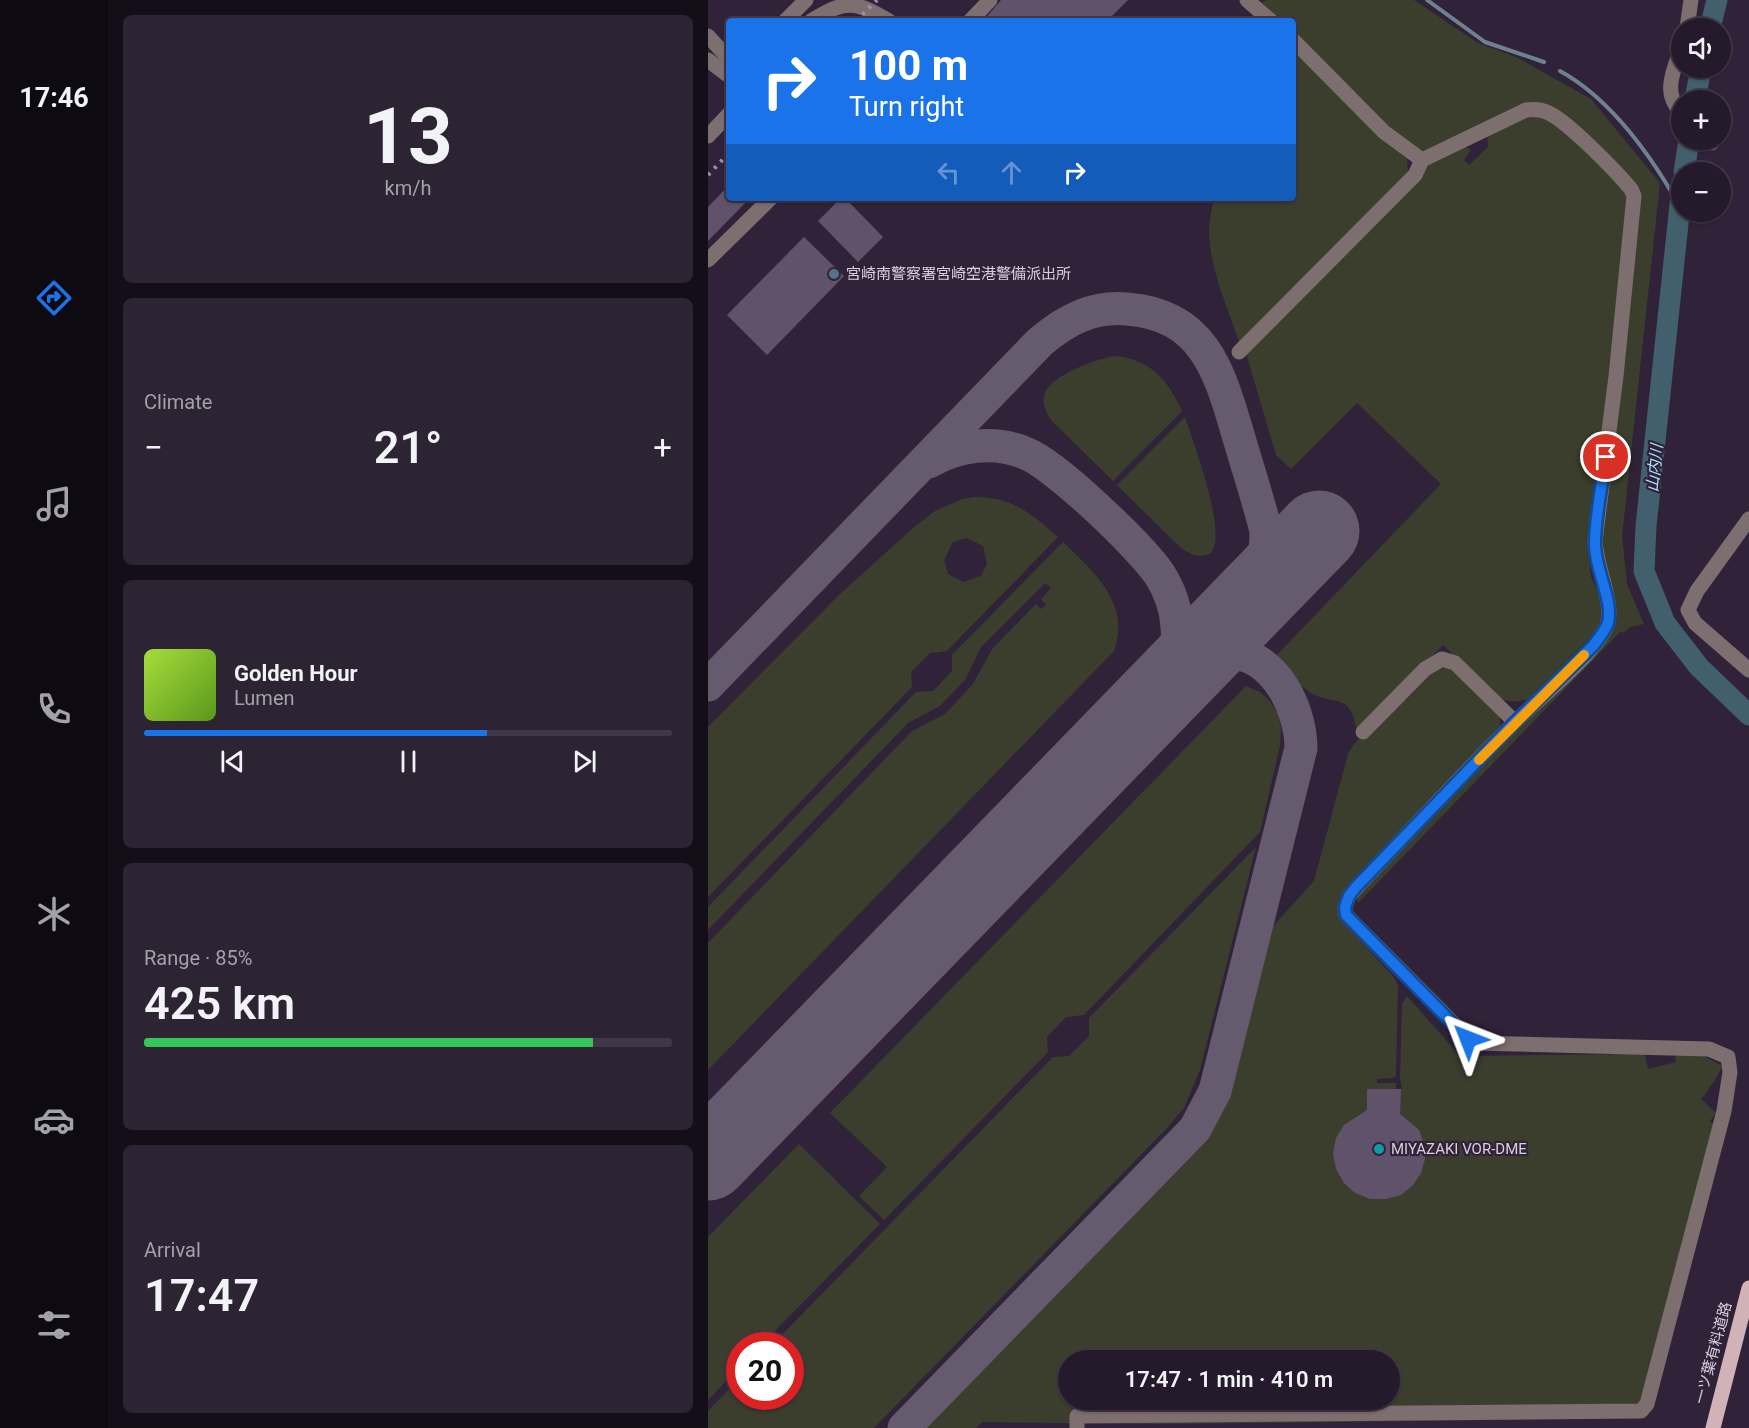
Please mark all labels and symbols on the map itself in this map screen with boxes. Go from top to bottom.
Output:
place label: 宮崎南警察署宮崎空港警備派出所 [846,265,1071,283]
marker: 宮崎南警察署宮崎空港警備派出所 [827,267,841,281]
pin [1580,431,1631,482]
water label: 山内川 [1643,441,1667,493]
position arrow [1436,1007,1500,1071]
place label: MIYAZAKI VOR-DME [1391,1140,1527,1158]
marker: MIYAZAKI VOR-DME [1372,1142,1386,1156]
street label: 一ツ葉有料道路 [1691,1300,1735,1406]
speed limit sign: 20 [726,1332,804,1410]

